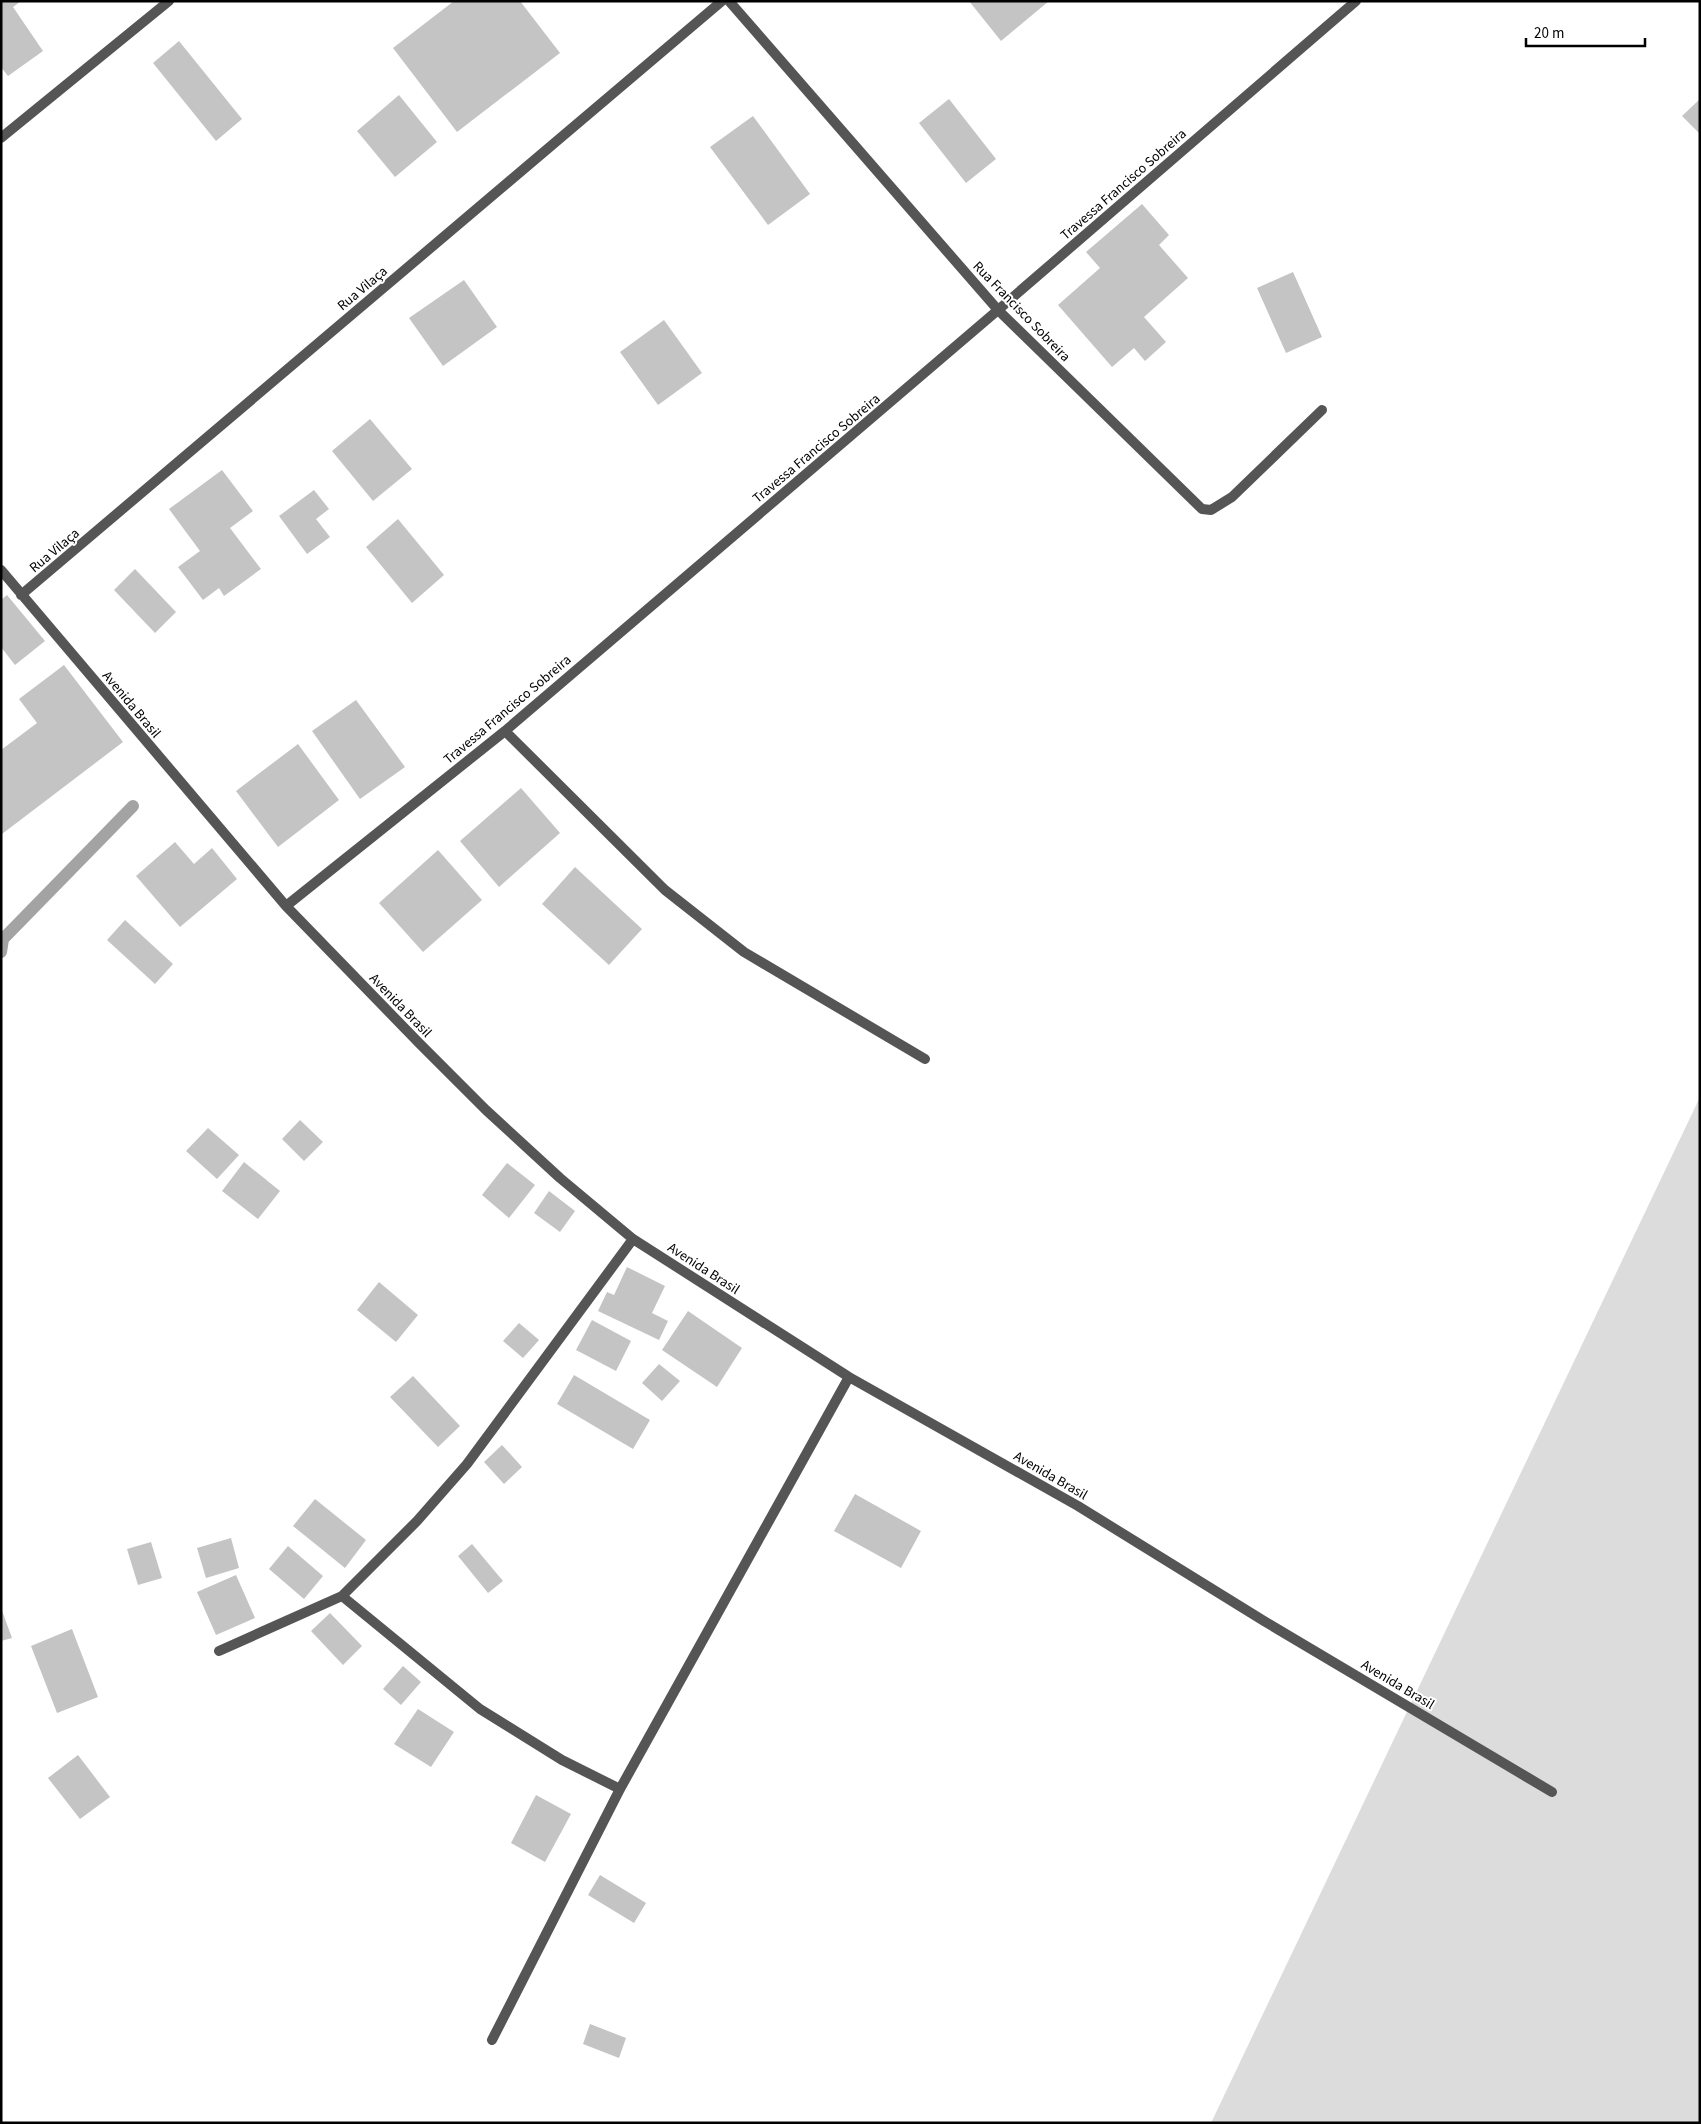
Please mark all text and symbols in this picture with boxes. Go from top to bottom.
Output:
scale bar [1526,15,1645,47]
text: 20 m [1534,23,1564,44]
street label: Travessa Francisco Sobreira [1056,124,1191,245]
street label: Rua Francisco Sobreira [968,257,1075,366]
street label: Rua Vilaça [333,262,392,316]
street label: Travessa Francisco Sobreira [749,389,885,508]
street label: Rua Vilaça [25,524,84,578]
street label: Travessa Francisco Sobreira [440,650,576,769]
street label: Avenida Brasil [97,667,166,743]
street label: Avenida Brasil [364,969,436,1043]
street label: Avenida Brasil [663,1238,744,1300]
street label: Avenida Brasil [1010,1447,1092,1505]
street label: Avenida Brasil [1357,1655,1438,1715]

